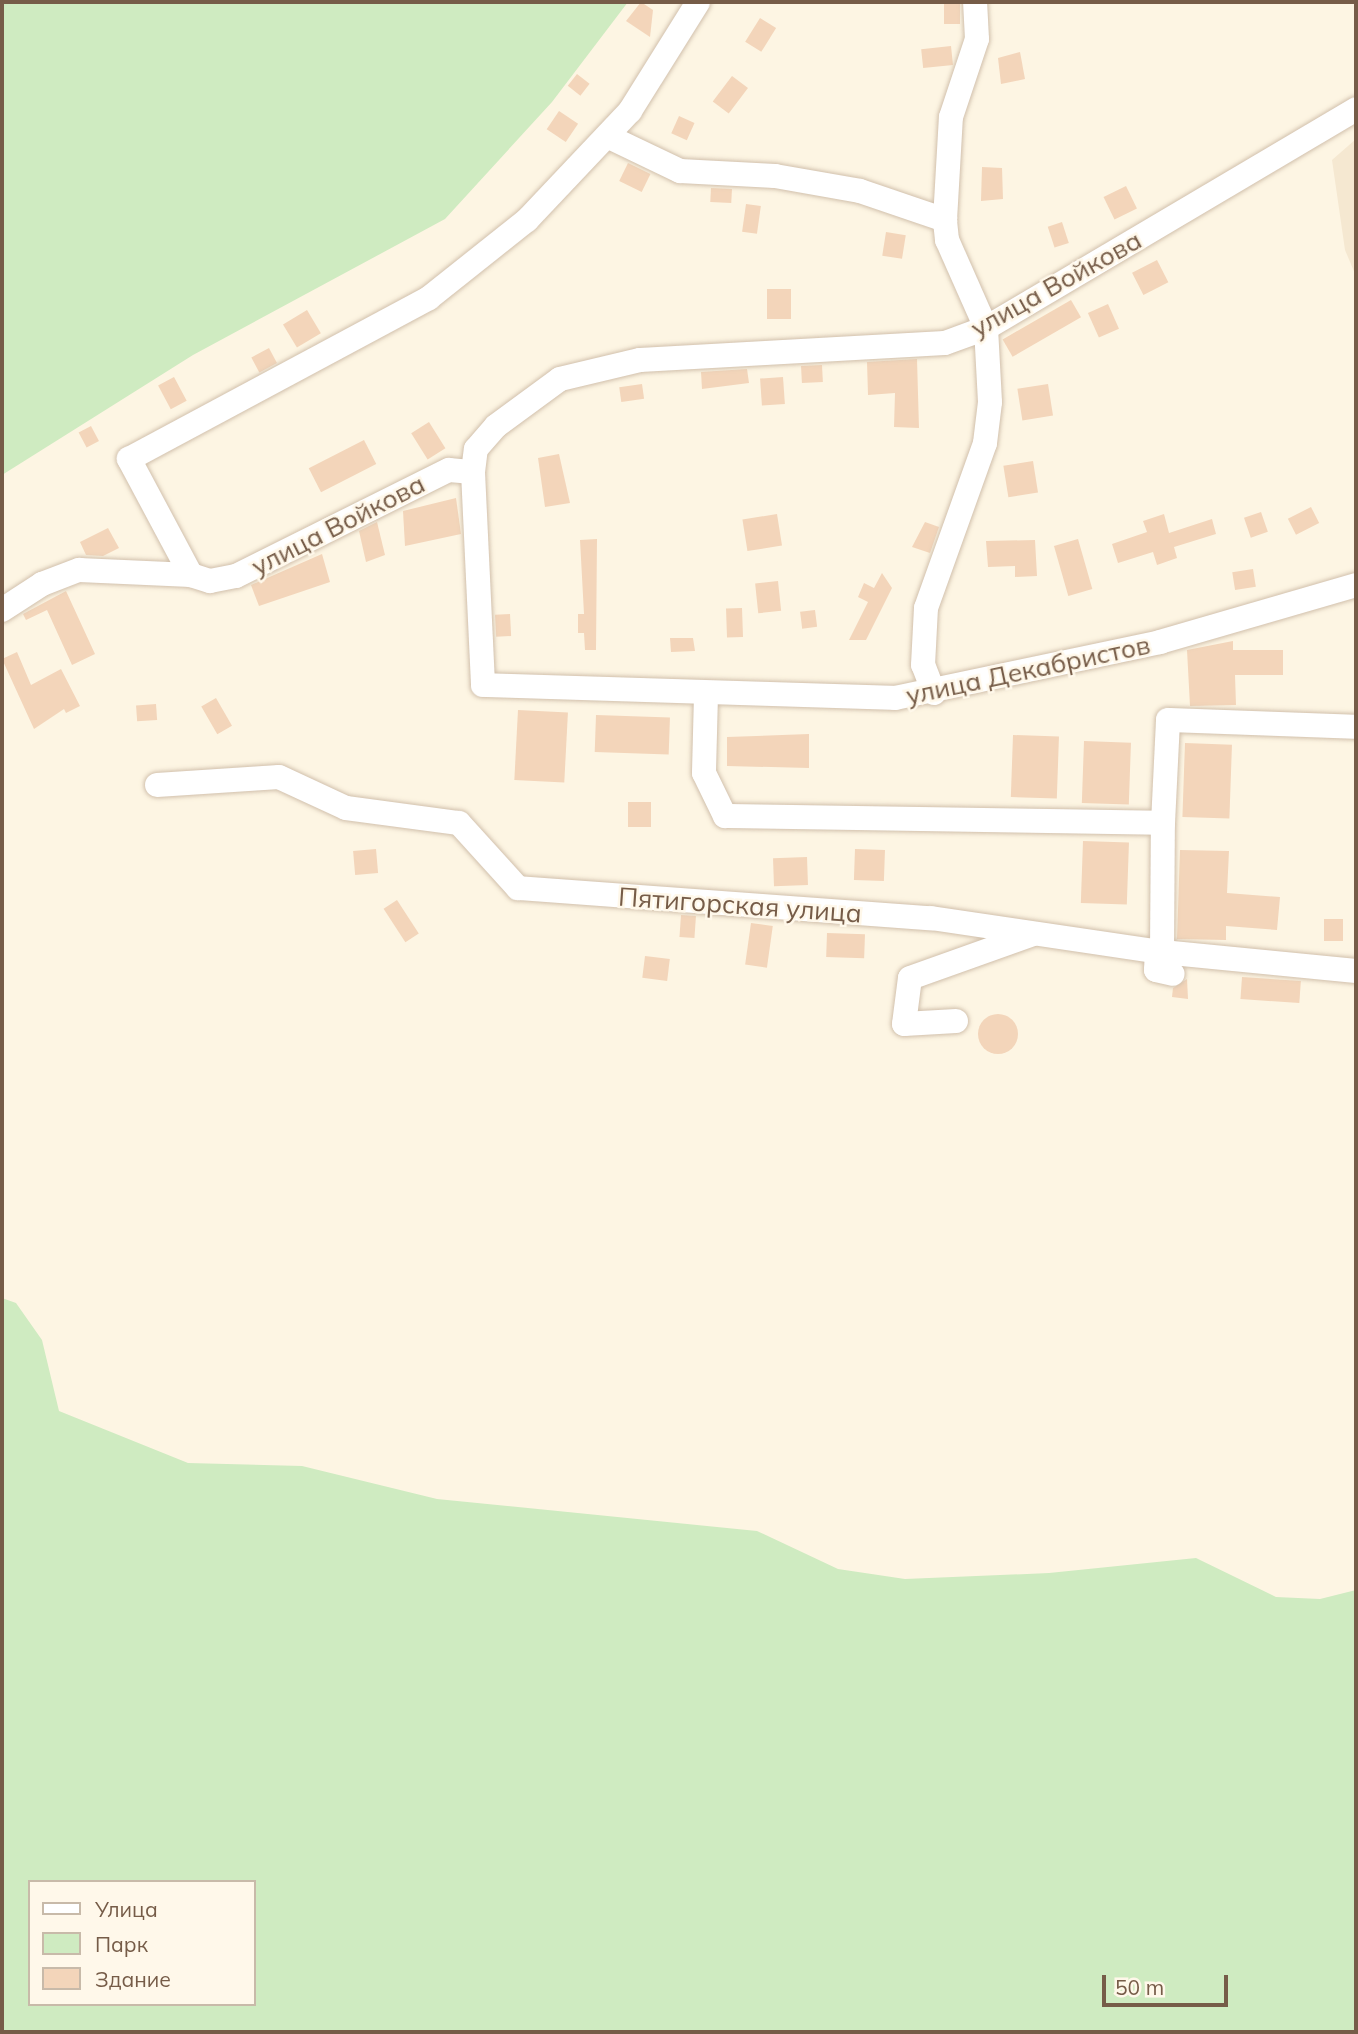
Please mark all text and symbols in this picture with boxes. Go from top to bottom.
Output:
street label: улица Войкова [965,224,1147,344]
street label: улица Войкова [246,468,430,582]
street label: улица Декабристов [903,629,1153,711]
street label: Пятигорская улица [617,881,863,929]
legend [28,1880,256,2006]
text: Улица [95,1896,158,1922]
text: Парк [95,1931,148,1957]
scale bar [1106,1960,1232,2004]
text: Здание [95,1966,171,1992]
text: 50 m [1115,1974,1164,2000]

